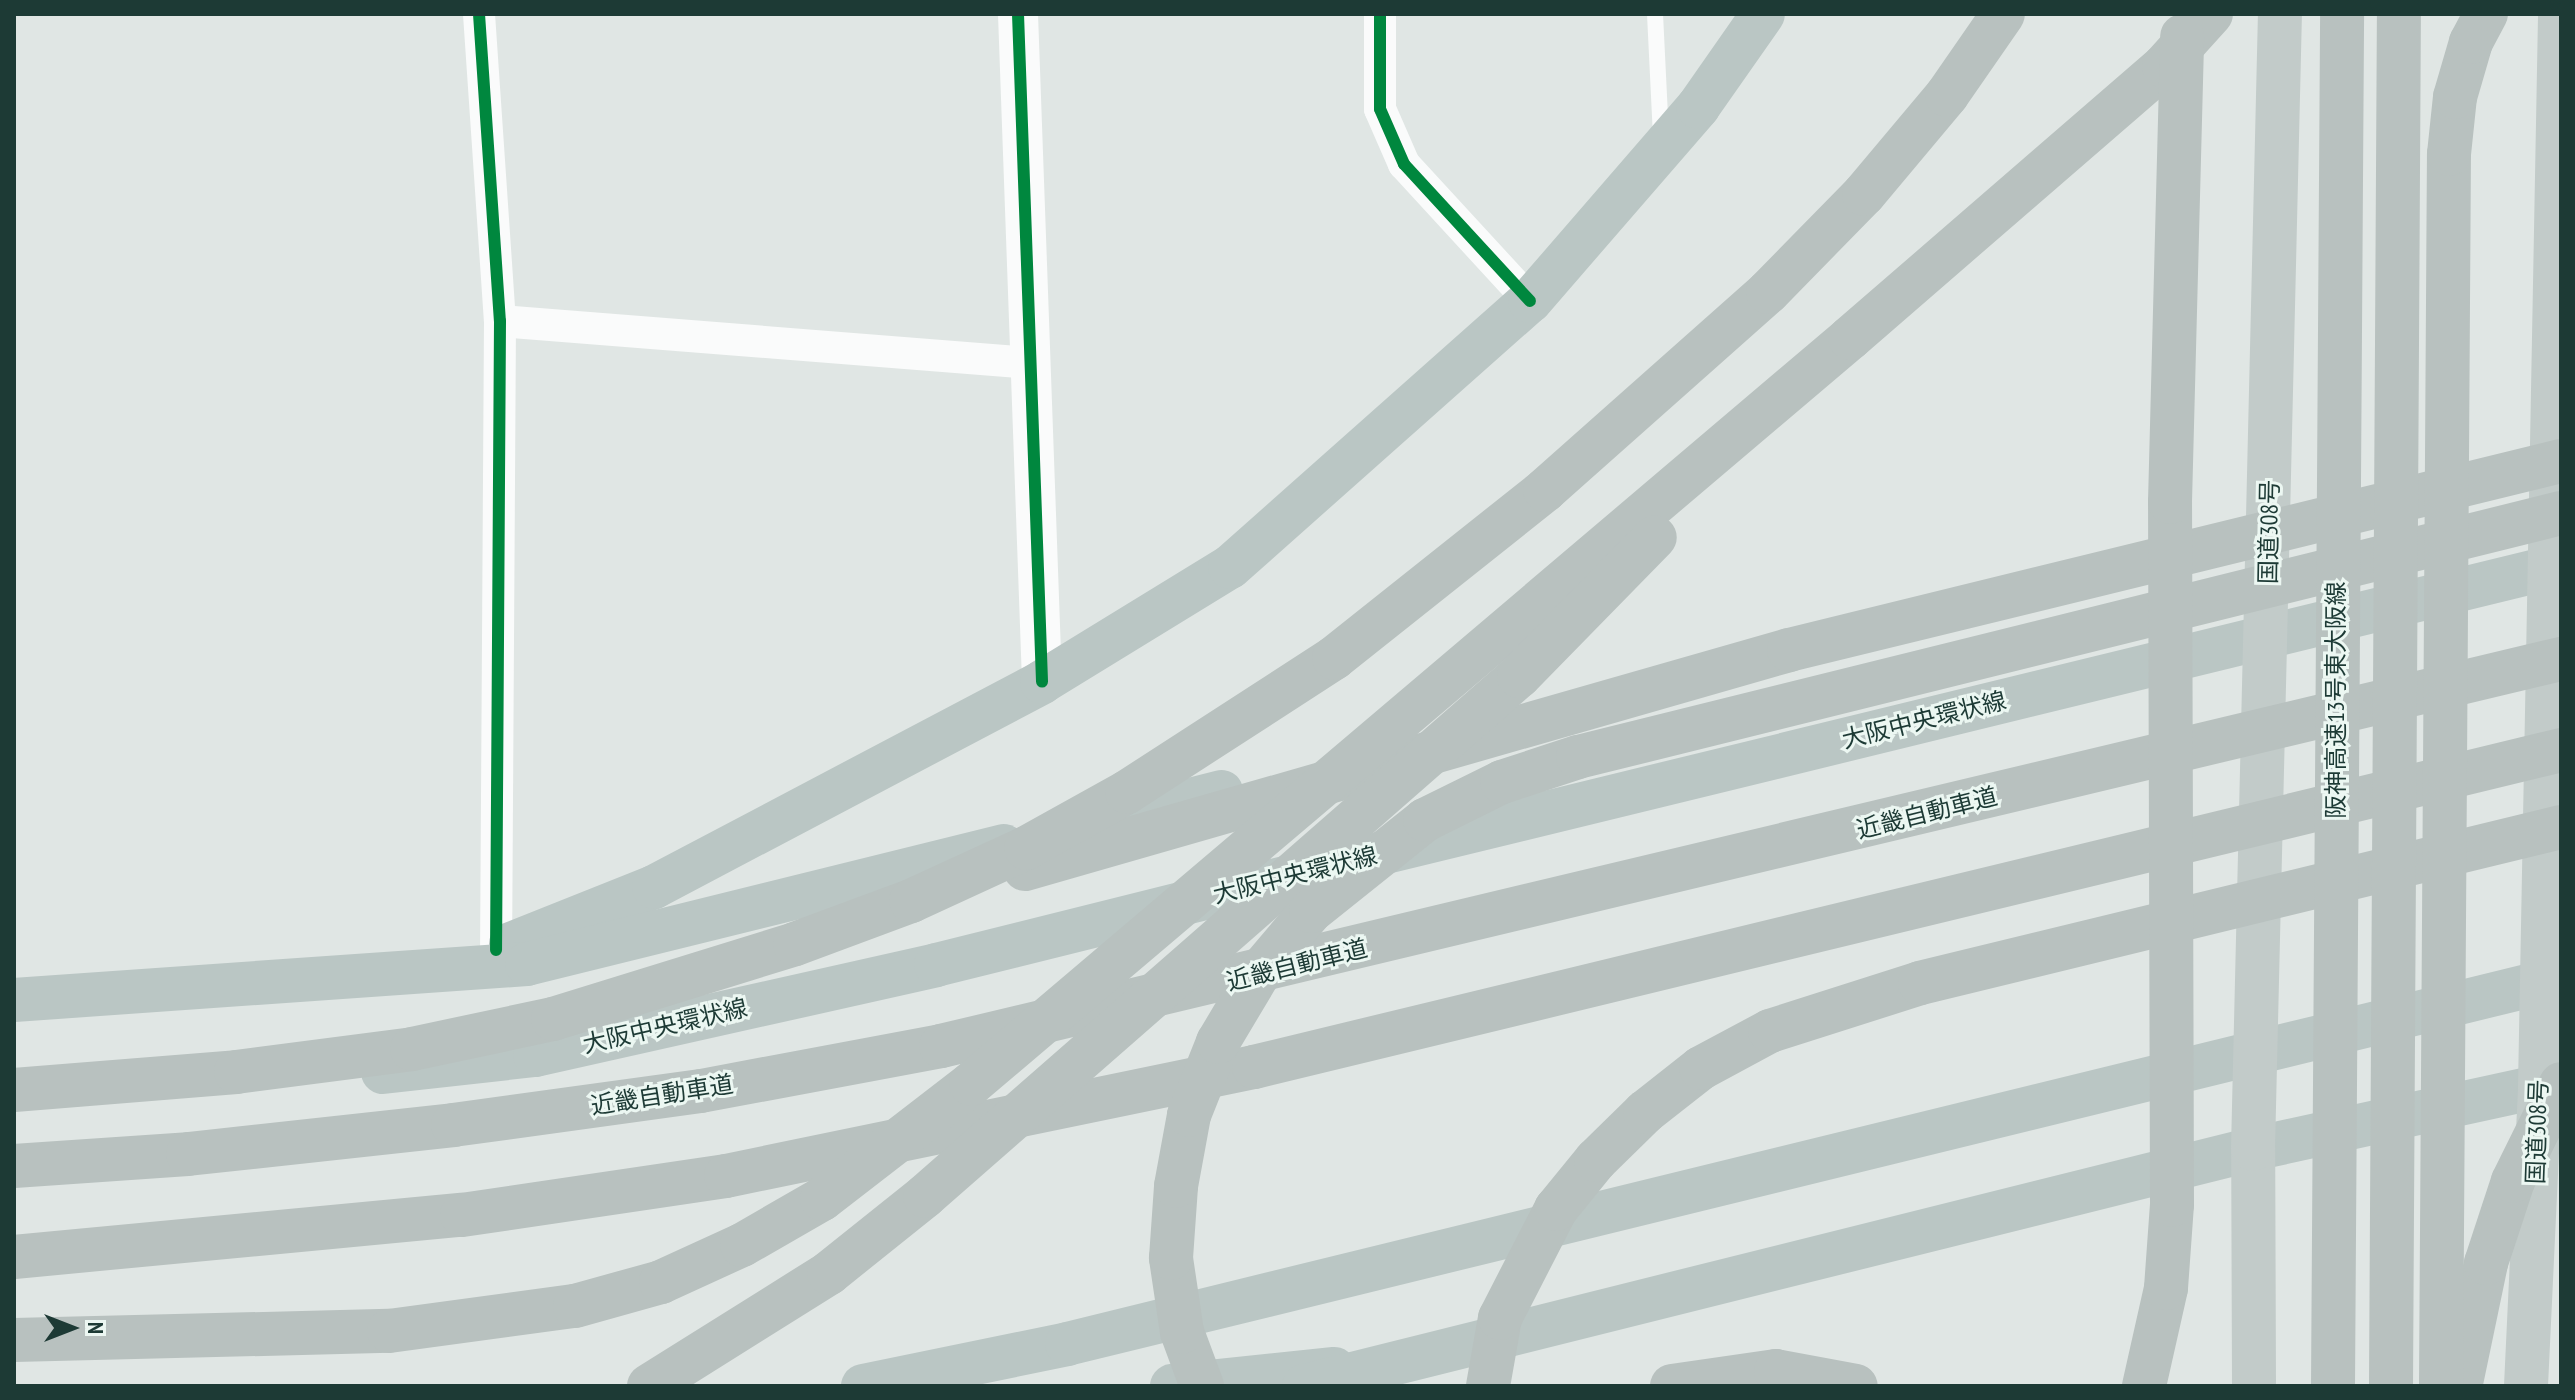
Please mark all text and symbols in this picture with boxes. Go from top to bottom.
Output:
street label: 国道308号 [2254,480,2284,584]
street label: 阪神高速13号東大阪線 [2322,581,2350,819]
street label: 大阪中央環状線 [1839,686,2009,754]
street label: 近畿自動車道 [1854,782,2000,844]
street label: 大阪中央環状線 [1210,841,1380,909]
street label: 近畿自動車道 [1224,934,1370,996]
street label: 大阪中央環状線 [580,993,750,1059]
street label: 近畿自動車道 [589,1070,735,1120]
street label: 国道308号 [2521,1079,2553,1185]
north arrow [32,1288,112,1368]
text: N [82,1322,110,1334]

